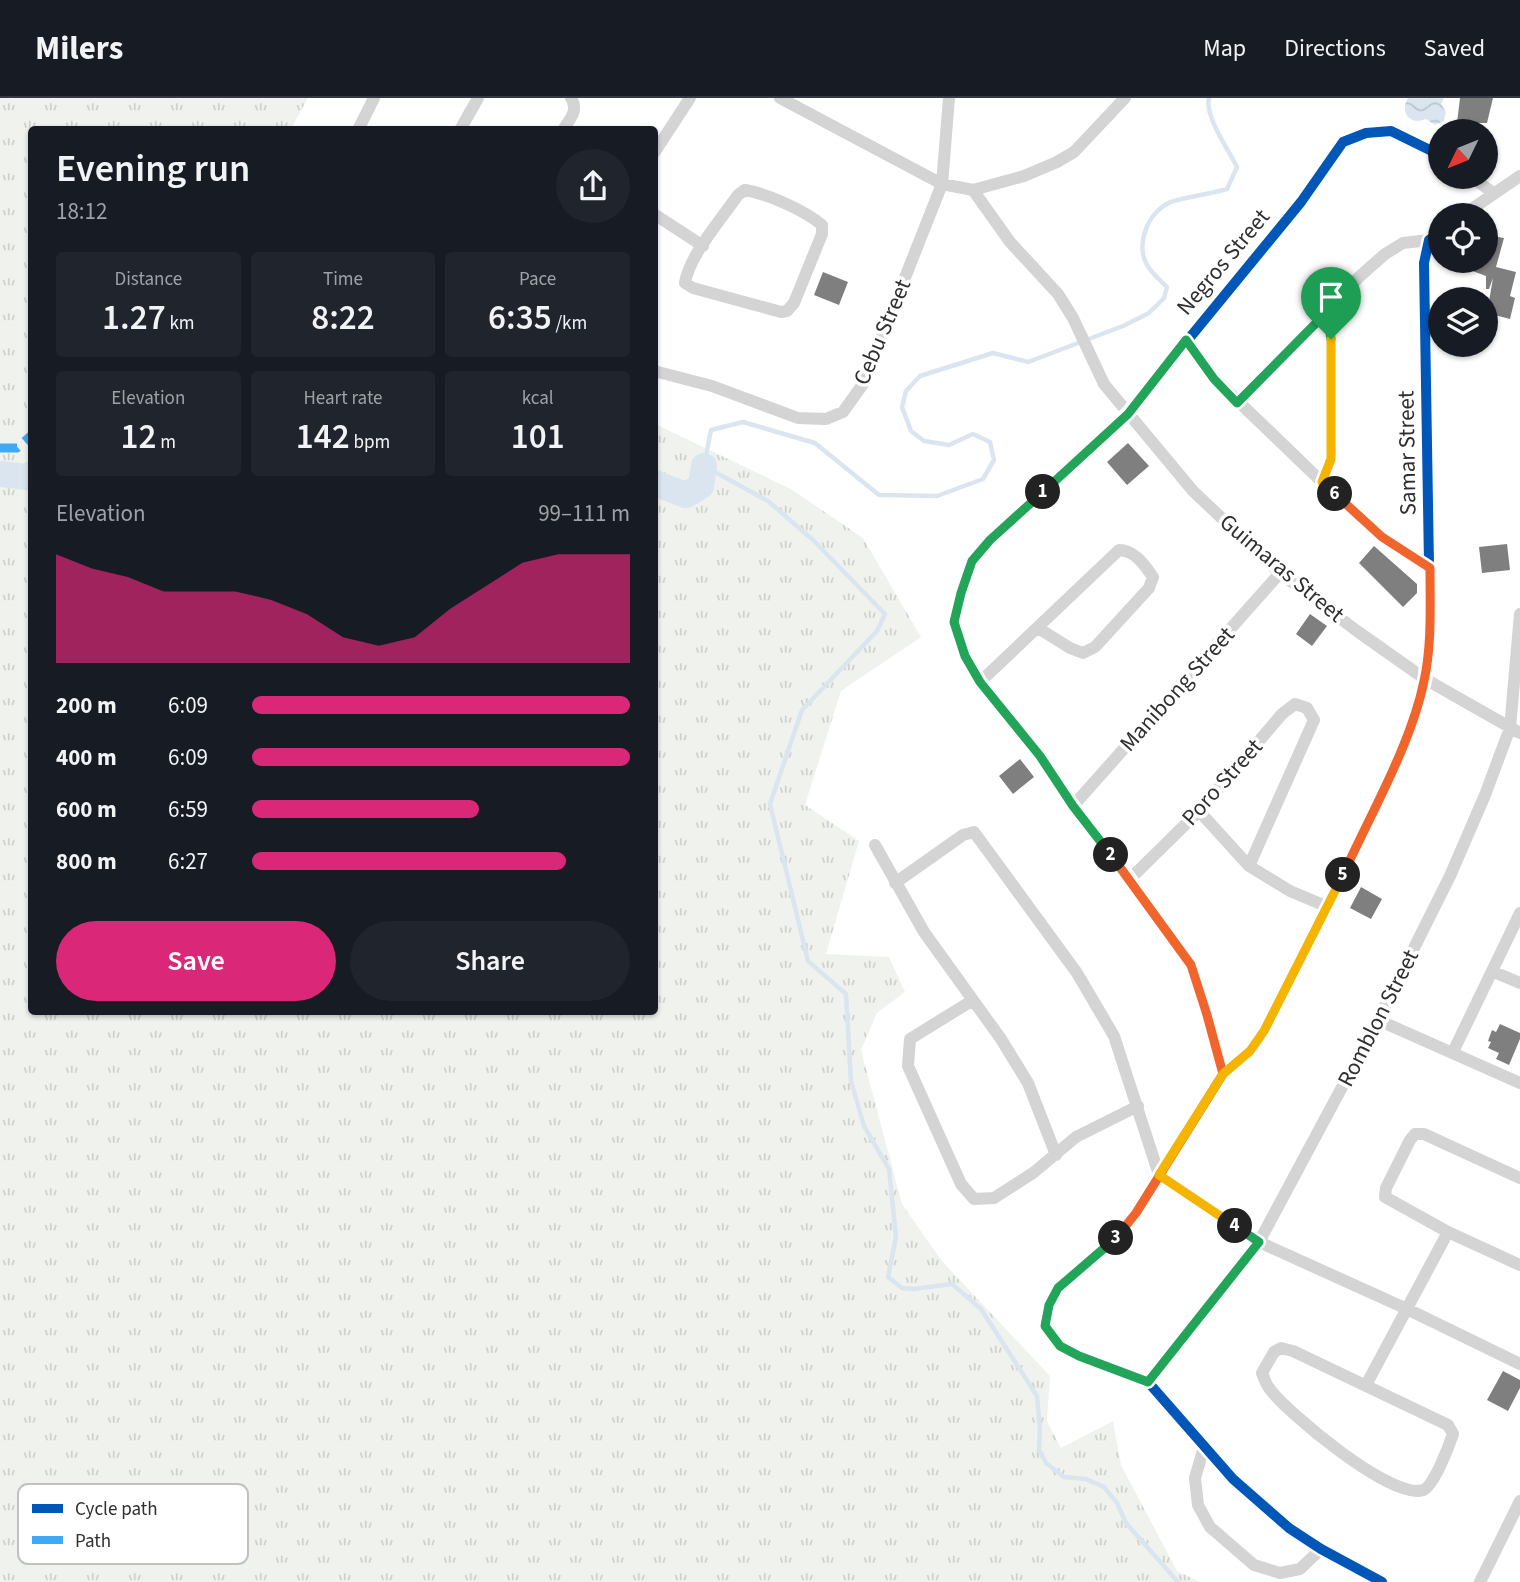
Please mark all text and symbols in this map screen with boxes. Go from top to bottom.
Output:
text: Milers [35,25,123,72]
text: Map [1203,31,1246,66]
text: Directions [1284,31,1386,66]
text: Saved [1424,31,1485,66]
north arrow [1428,119,1498,189]
map controls [1428,119,1498,357]
text: Evening run [56,142,250,196]
button: share [556,149,630,223]
text: 18:12 [56,195,107,228]
street label: Negros Street [1169,202,1277,322]
button: locate [1428,203,1498,273]
text: Distance [115,266,182,293]
text: Time [323,266,363,293]
text: Pace [519,266,556,293]
pin [1301,267,1361,339]
street label: Cebu Street [845,274,919,390]
icon: arrive [1312,278,1350,316]
button: layers [1428,287,1498,357]
text: 1.27 [102,293,166,343]
text: 8:22 [311,293,375,343]
text: 6:35 [488,293,552,343]
text: km [166,310,195,337]
text: /km [552,310,587,337]
text: Elevation [111,385,185,412]
text: Heart rate [303,385,382,412]
text: kcal [522,385,554,412]
street label: Samar Street [1389,390,1425,516]
text: 12 [121,412,157,462]
text: 142 [296,412,350,462]
text: 101 [511,412,565,462]
text: m [157,429,176,456]
text: bpm [350,429,390,456]
pin: 1 [1026,474,1060,510]
pin: 6 [1318,476,1352,512]
text: 1 [1037,478,1048,505]
text: 6 [1329,480,1340,507]
text: Elevation [56,497,146,530]
text: 99–111 m [538,497,630,530]
street label: Guimaras Street [1212,506,1352,630]
street label: Manibong Street [1112,619,1242,759]
text: 200 m [56,689,117,722]
text: 6:09 [168,689,208,722]
street label: Poro Street [1174,731,1270,833]
text: 400 m [56,741,117,774]
text: 6:09 [168,741,208,774]
text: 600 m [56,793,117,826]
text: 6:59 [168,793,208,826]
pin: 2 [1094,838,1128,872]
text: 2 [1105,841,1116,868]
text: 800 m [56,845,117,878]
text: 6:27 [168,845,208,878]
pin: 5 [1326,858,1360,892]
text: 5 [1337,861,1348,888]
button: Save [56,921,336,1001]
button: Share [350,921,630,1001]
street label: Romblon Street [1329,943,1427,1092]
pin: 4 [1218,1208,1252,1244]
text: 4 [1229,1212,1240,1239]
pin: 3 [1098,1220,1134,1256]
text: 3 [1110,1224,1121,1251]
legend [18,1484,248,1564]
text: Cycle path [75,1496,157,1523]
text: Path [75,1528,111,1555]

